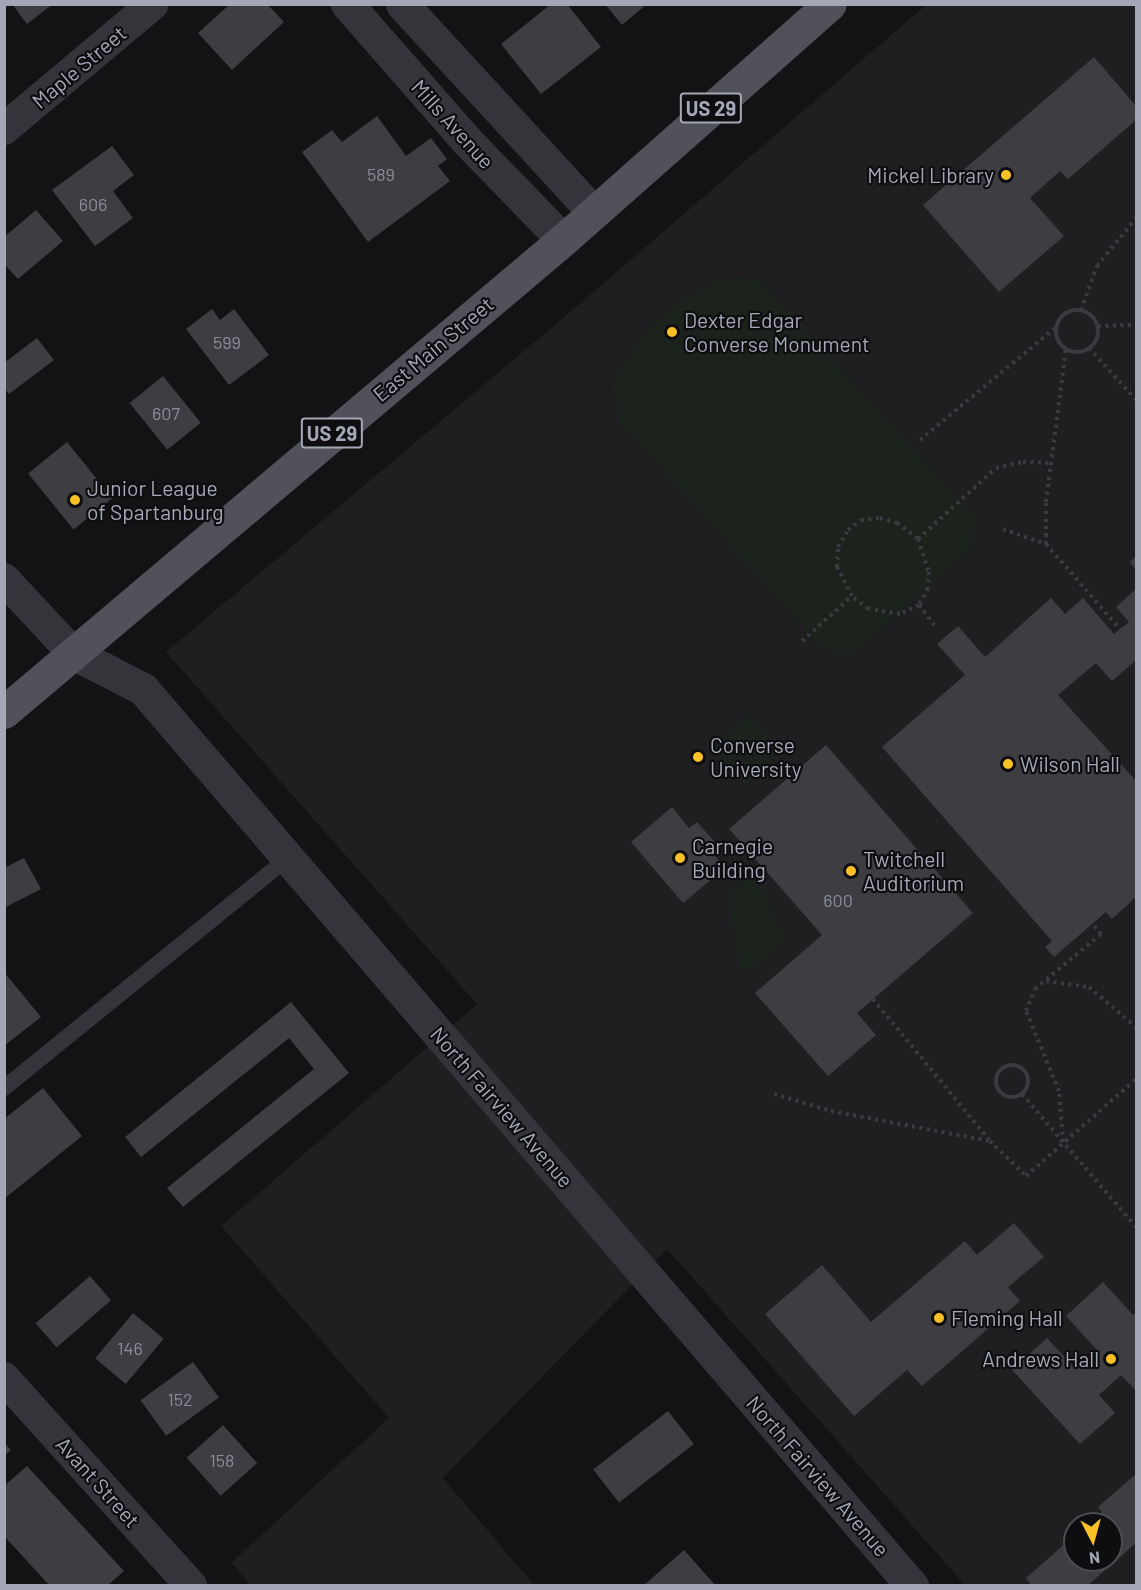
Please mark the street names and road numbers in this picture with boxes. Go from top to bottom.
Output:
street label: Maple Street [27,20,131,114]
street label: Mills Avenue [406,74,500,174]
road number: US 29 [680,91,742,125]
street label: East Main Street [368,291,498,407]
road number: US 29 [300,416,364,450]
street label: North Fairview Avenue [425,1022,579,1192]
street label: North Fairview Avenue [741,1391,895,1561]
street label: Avant Street [51,1432,145,1532]

